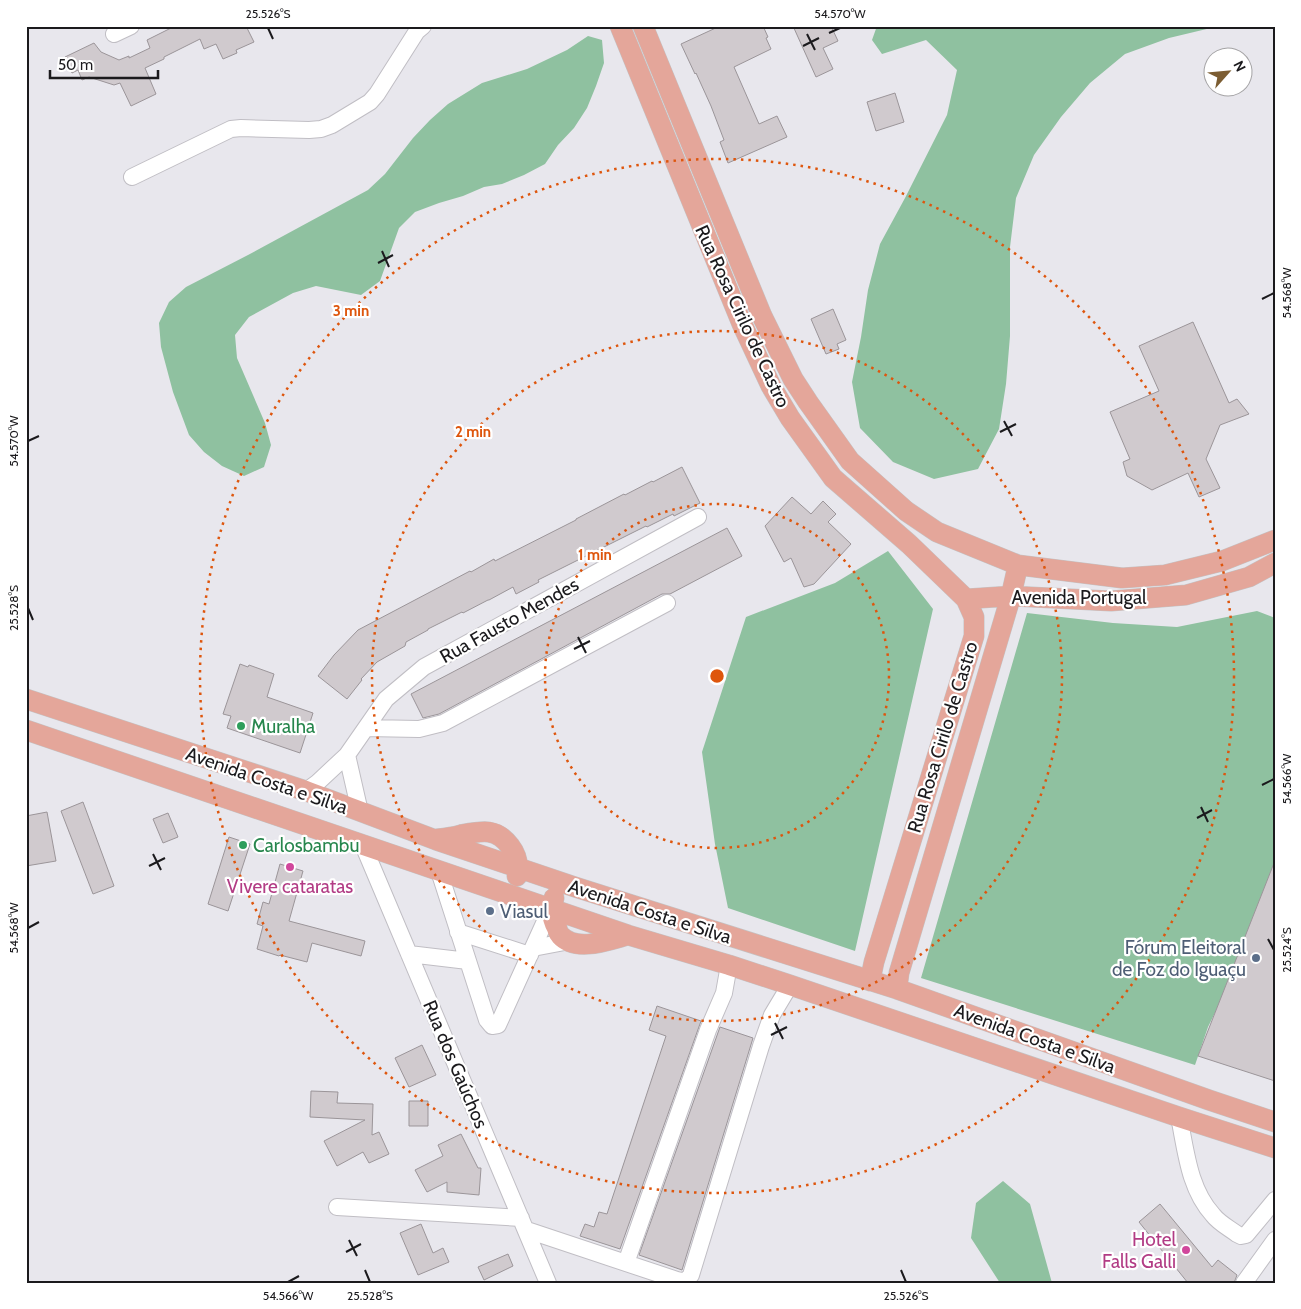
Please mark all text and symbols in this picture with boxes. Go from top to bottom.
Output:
text: 25.526°S [245,6,291,21]
text: 54.570°W [814,6,866,21]
scale bar [50,48,158,80]
north arrow [1204,48,1254,98]
text: 50 m [58,56,93,74]
text: N [1229,58,1250,75]
street label: Rua Rosa Cirilo de Castro [690,221,795,411]
text: 54.568°W [1279,267,1294,319]
text: 3 min [333,302,369,320]
text: 54.570°W [6,415,21,467]
text: 2 min [455,423,491,441]
text: 1 min [578,546,612,564]
street label: Rua Fausto Mendes [436,573,583,668]
text: 25.528°S [6,585,21,631]
street label: Avenida Portugal [1011,586,1147,609]
street label: Rua Rosa Cirilo de Castro [902,639,983,836]
centre of rings [708,667,726,685]
place label: Muralha [251,715,315,738]
marker: Muralha [235,720,247,732]
street label: Avenida Costa e Silva [183,742,351,819]
text: 54.566°W [1279,753,1294,804]
place label: Carlosbambu [253,834,359,857]
marker: Carlosbambu [237,839,249,851]
marker: Vivere cataratas [284,861,296,873]
street label: Avenida Costa e Silva [566,874,734,949]
place label: Vivere cataratas [227,875,353,898]
place label: Viasul [500,900,548,923]
text: 54.568°W [6,902,21,954]
marker: Viasul [484,905,496,917]
text: 25.524°S [1279,927,1294,973]
place label: Fórum Eleitoral de Foz do Iguaçu [1112,936,1247,981]
marker: Fórum Eleitoral de Foz do Iguaçu [1250,952,1262,964]
street label: Rua dos Gaúchos [418,997,493,1132]
street label: Avenida Costa e Silva [951,999,1119,1078]
place label: Hotel Falls Galli [1102,1228,1177,1273]
marker: Hotel Falls Galli [1180,1244,1192,1256]
text: 54.566°W [263,1288,314,1303]
text: 25.528°S [347,1288,393,1303]
text: 25.526°S [883,1288,929,1303]

